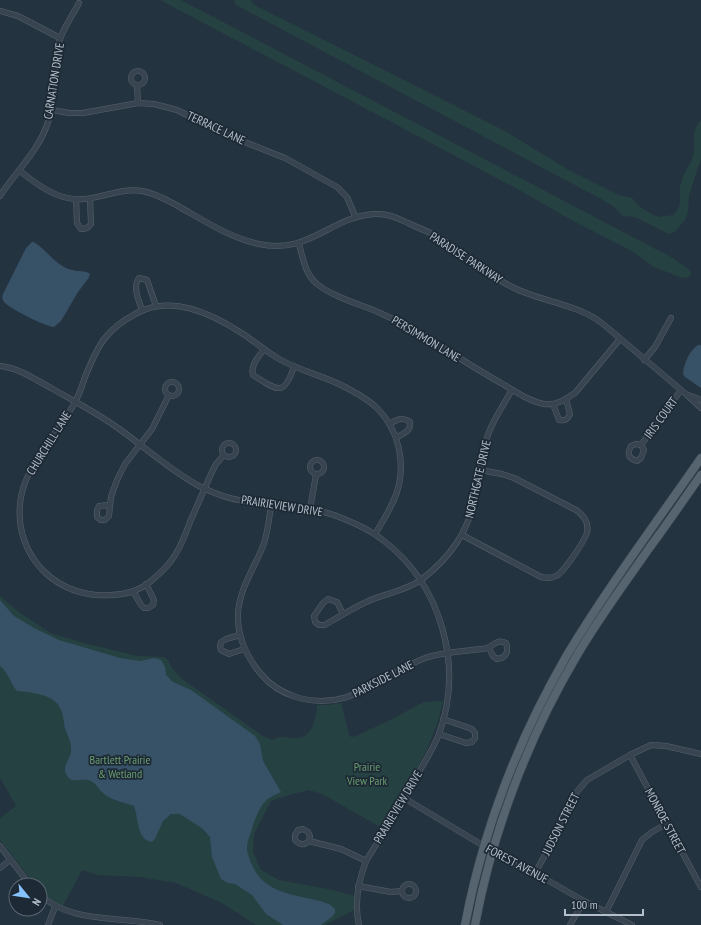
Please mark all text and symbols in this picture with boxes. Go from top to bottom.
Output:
street label: CARNATION DRIVE [40,42,67,120]
street label: TERRACE LANE [185,107,248,148]
street label: PARADISE PARKWAY [427,228,506,287]
street label: PERSIMMON LANE [389,312,463,365]
street label: IRIS COURT [641,394,681,441]
street label: CHURCHILL LANE [23,408,74,478]
street label: NORTHGATE DRIVE [461,438,494,519]
street label: PRAIRIEVIEW DRIVE [240,492,324,519]
street label: PARKSIDE LANE [350,657,416,700]
park label: Bartlett Prairie & Wetland [90,752,150,781]
park label: Prairie View Park [346,759,387,788]
street label: PRAIRIEVIEW DRIVE [370,768,425,846]
street label: MONROE STREET [642,785,689,857]
street label: JUDSON STREET [538,789,583,858]
street label: FOREST AVENUE [483,841,551,886]
north arrow [8,877,48,917]
scale bar [565,891,643,917]
text: N [29,896,44,908]
text: 100 m [571,897,598,912]

